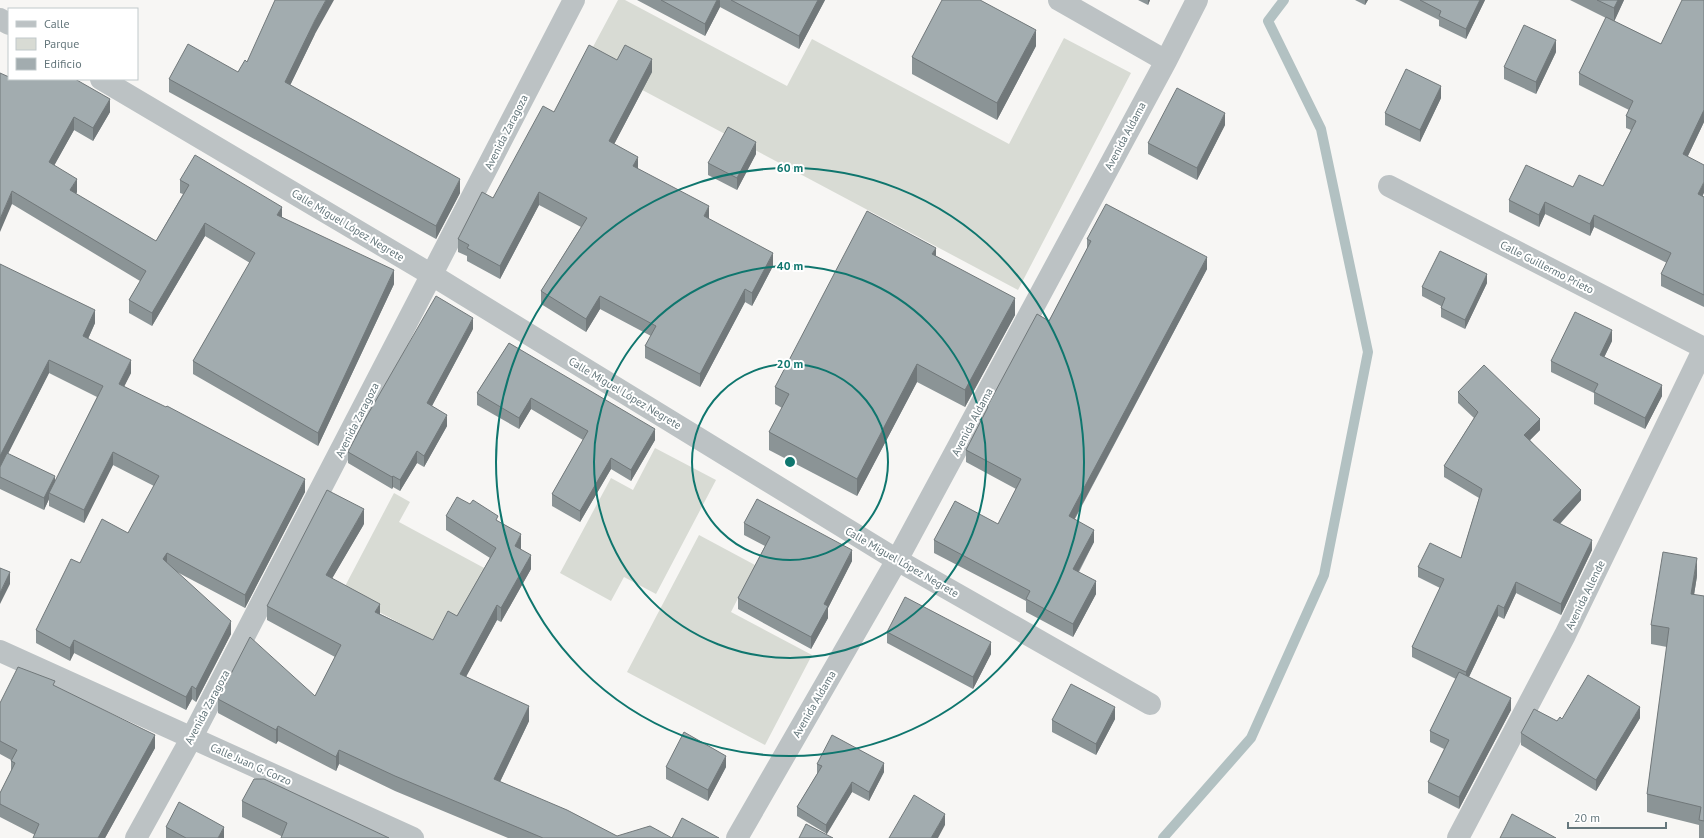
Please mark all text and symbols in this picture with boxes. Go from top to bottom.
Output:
legend [8,8,138,80]
text: Calle [44,16,70,31]
text: Parque [44,36,79,51]
text: Edificio [44,56,82,71]
street label: Avenida Zaragoza [481,92,531,172]
street label: Avenida Aldama [1101,100,1149,172]
text: 60 m [777,160,803,175]
street label: Calle Miguel López Negrete [289,186,407,264]
street label: Calle Guillermo Prieto [1498,237,1596,297]
text: 40 m [777,258,803,273]
street label: Calle Miguel López Negrete [566,354,684,432]
text: 20 m [777,356,803,371]
street label: Avenida Zaragoza [332,380,382,460]
street label: Avenida Aldama [948,386,996,458]
centre of rings [783,455,797,469]
street label: Calle Miguel López Negrete [843,524,962,600]
street label: Avenida Allende [1562,558,1608,632]
street label: Avenida Zaragoza [182,667,232,747]
street label: Avenida Aldama [789,668,839,740]
street label: Calle Juan G. Corzo [208,740,294,788]
scale bar [1568,804,1666,830]
text: 20 m [1574,810,1600,825]

